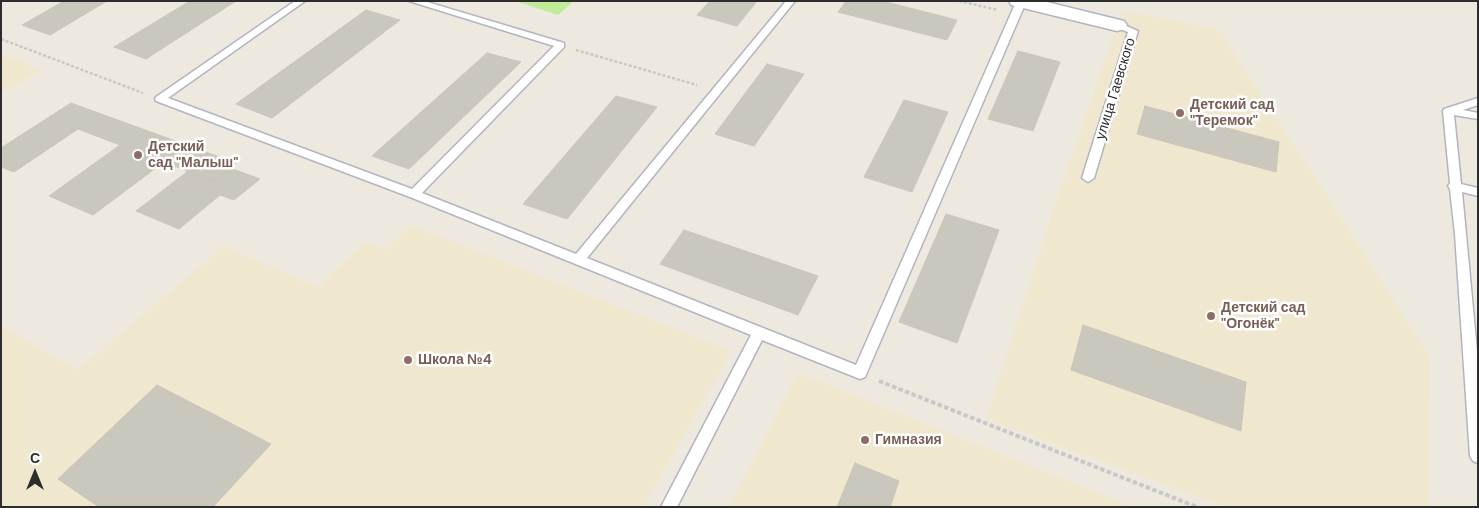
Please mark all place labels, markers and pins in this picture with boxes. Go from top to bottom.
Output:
place label: Детский сад "Теремок" [1190,97,1274,130]
marker: Детский сад "Теремок" [1174,107,1186,119]
place label: Детский сад "Малыш" [148,139,238,172]
marker: Детский сад "Малыш" [132,149,144,161]
place label: Детский сад "Огонёк" [1221,300,1305,332]
marker: Детский сад "Огонёк" [1205,310,1217,322]
place label: Школа №4 [418,352,492,368]
marker: Школа №4 [402,354,414,366]
place label: Гимназия [875,432,942,448]
marker: Гимназия [859,434,871,446]

